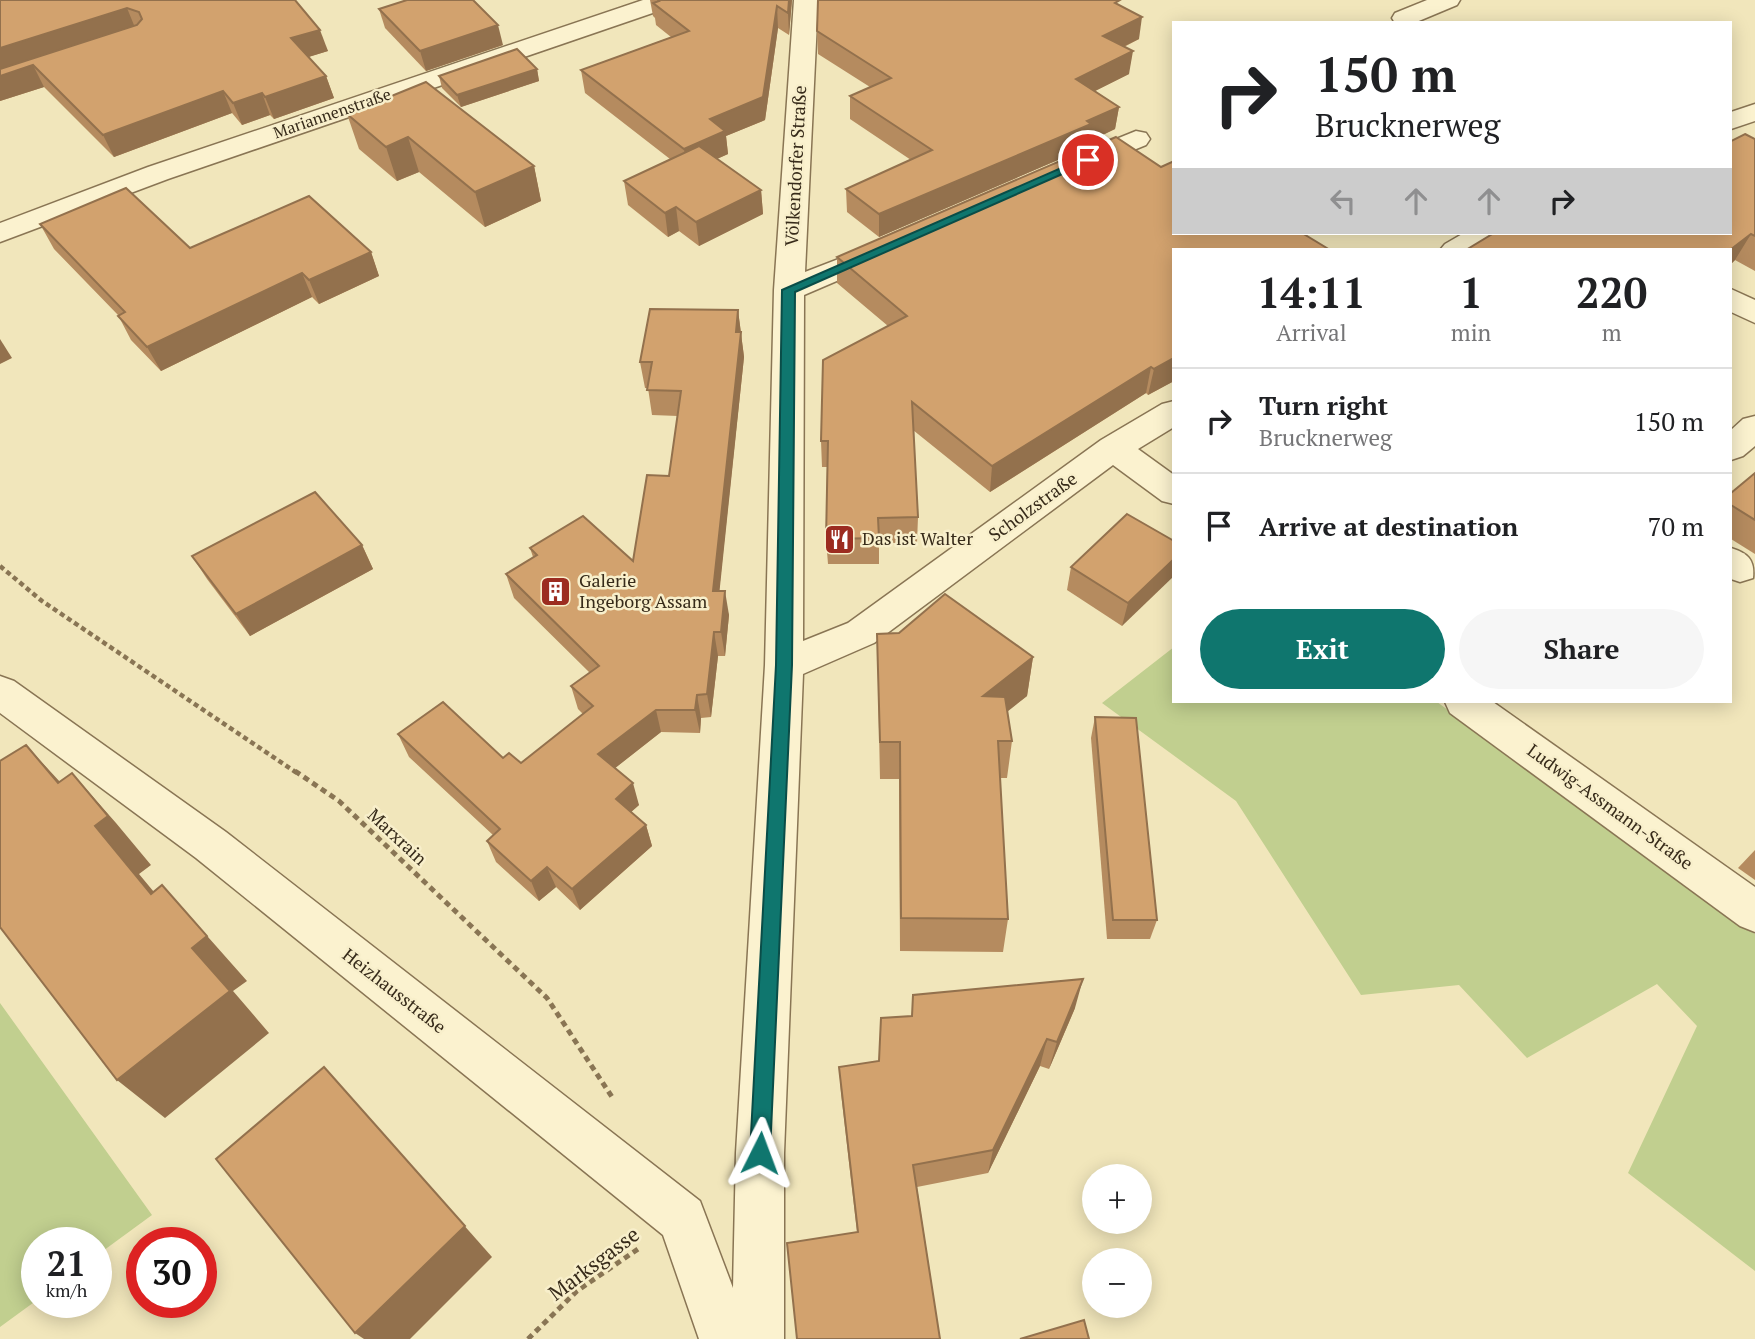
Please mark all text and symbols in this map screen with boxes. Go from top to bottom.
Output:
text: 150 m [1315,41,1457,106]
icon: right [1200,49,1291,140]
street label: Mariannenstraße [270,83,394,143]
street label: Völkendorfer Straße [779,85,811,247]
text: Brucknerweg [1315,104,1500,146]
pin [1058,130,1118,190]
icon: arrive [1069,141,1107,179]
icon: left [1324,182,1362,220]
icon: ahead [1397,182,1435,220]
icon: ahead [1470,182,1508,220]
icon: right [1543,182,1581,220]
text: 14:11 [1257,264,1366,320]
text: 1 [1459,264,1483,320]
text: 220 [1576,264,1647,320]
text: Arrival [1276,317,1347,348]
text: min [1451,317,1491,348]
text: m [1602,317,1622,348]
text: Turn right [1259,388,1388,422]
icon: right [1200,402,1238,440]
text: 150 m [1634,404,1704,438]
text: Brucknerweg [1259,422,1392,453]
street label: Scholzstraße [983,466,1081,546]
icon: arrive [1200,507,1238,545]
text: Arrive at destination [1259,509,1518,543]
text: 70 m [1648,509,1704,543]
restaurant icon: Das ist Walter [822,522,856,556]
place label: Das ist Walter [862,526,973,550]
place label: Galerie Ingeborg Assam [579,568,708,613]
building icon: Galerie Ingeborg Assam [539,574,573,608]
button: Exit [1200,609,1445,689]
button: Share [1459,609,1704,689]
street label: Ludwig-Assmann-Straße [1523,738,1698,875]
street label: Marxrain [363,803,433,870]
street label: Heizhausstraße [338,942,451,1038]
position arrow [723,1116,797,1190]
map controls [1082,1164,1152,1318]
button: + [1082,1164,1152,1234]
street label: Marksgasse [542,1220,645,1307]
speed limit sign: 30 [126,1227,217,1318]
text: 21 [47,1240,86,1286]
button: − [1082,1248,1152,1318]
text: km/h [46,1278,87,1302]

